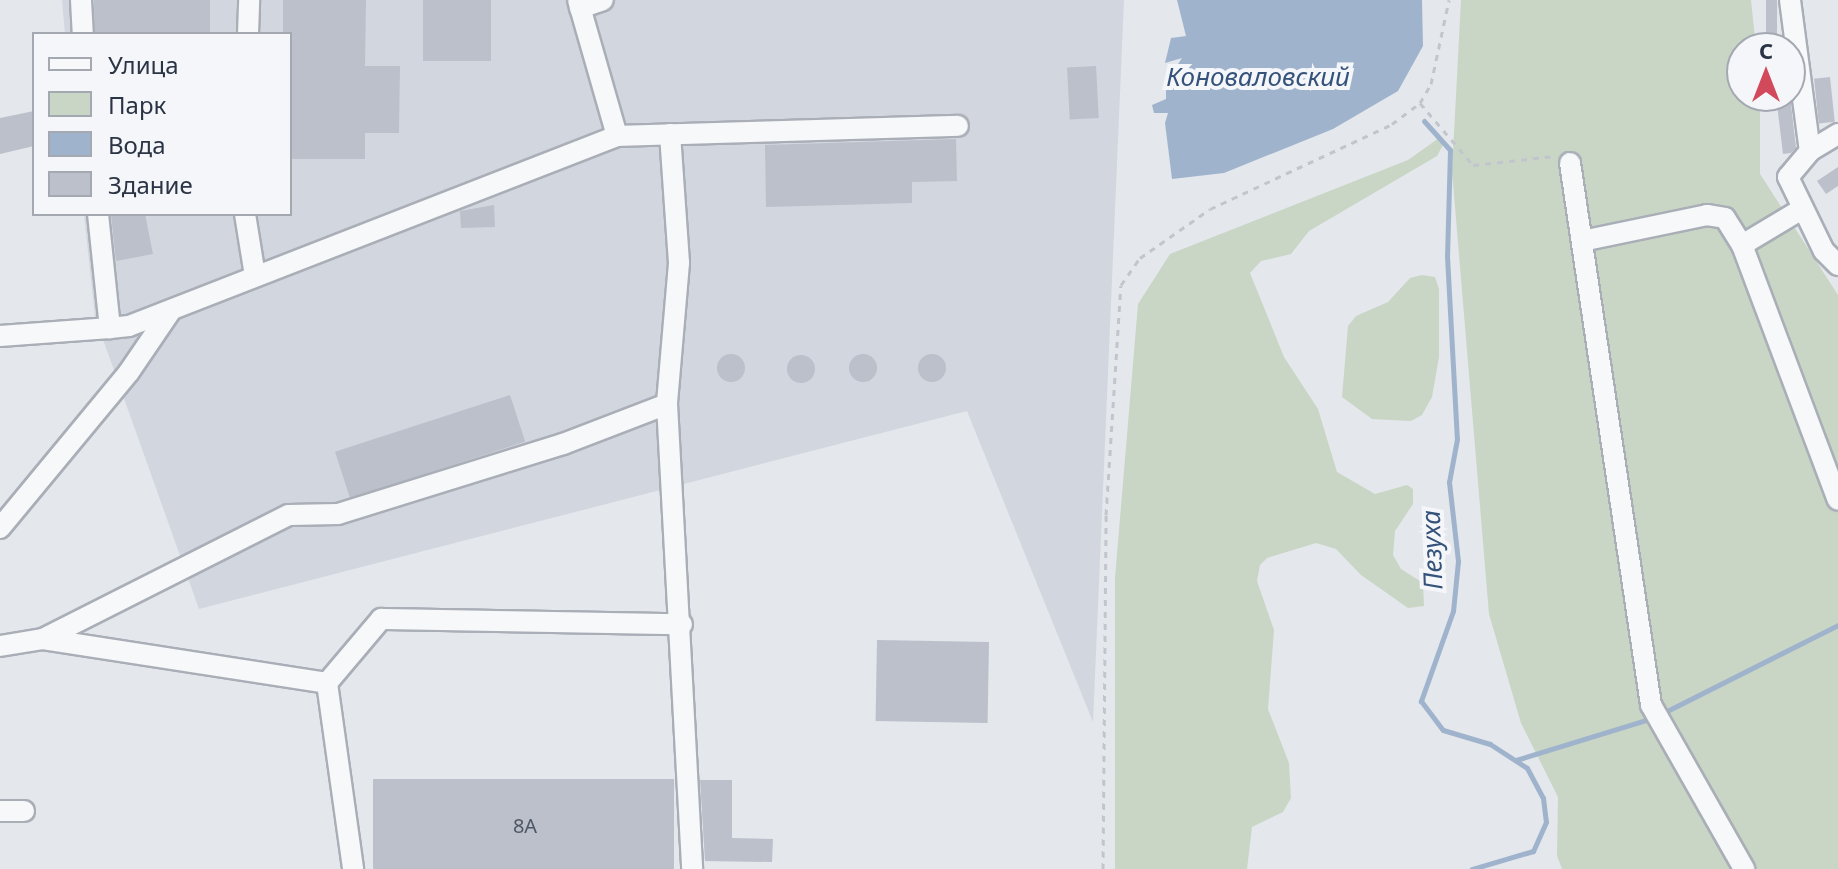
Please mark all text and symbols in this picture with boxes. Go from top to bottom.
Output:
legend [32,32,292,216]
north arrow [1726,32,1806,112]
text: С [1759,35,1773,65]
text: Улица [108,48,179,81]
water label: Коноваловский [1166,61,1350,93]
text: Парк [108,88,166,121]
text: Вода [108,128,166,161]
text: Здание [108,168,193,201]
water label: Пезуха [1415,510,1449,590]
house number: 8А [513,813,537,837]

